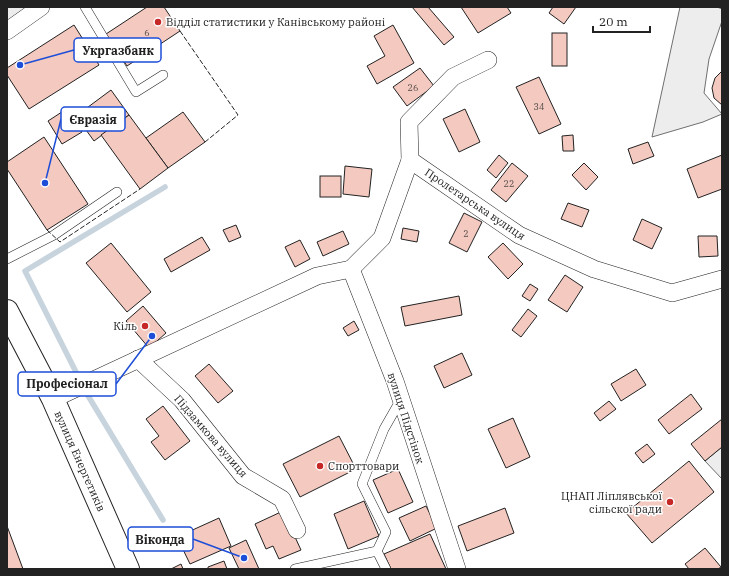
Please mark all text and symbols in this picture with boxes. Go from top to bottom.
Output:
scale bar [593,8,650,34]
text: 20 m [599,14,628,29]
place label: Відділ статистики у Канівському районі [166,15,386,29]
marker: Відділ статистики у Канівському районі [153,17,163,27]
house number: 6 [144,27,150,38]
callout: Укргазбанк [74,38,161,62]
text: Укргазбанк [82,43,154,58]
house number: 26 [408,82,418,93]
house number: 34 [534,101,544,112]
callout: Євразія [61,107,125,131]
text: Євразія [69,112,117,127]
street label: Пролетарська вулиця [422,165,528,243]
house number: 22 [504,178,514,189]
house number: 2 [463,228,469,239]
place label: Кіль [113,319,137,333]
marker: Кіль [140,321,150,331]
street label: вулиця Підстінок [385,371,428,466]
callout: Професіонал [18,372,116,396]
text: Професіонал [26,376,108,391]
street label: Підзамкова вулиця [171,392,251,480]
street label: вулиця Енергетиків [51,408,109,514]
place label: Спорттовари [328,459,399,473]
marker: Спорттовари [315,461,325,471]
place label: ЦНАП Ліплявської сільскої ради [561,489,663,516]
marker: ЦНАП Ліплявської сільскої ради [665,497,675,507]
callout: Віконда [128,527,193,551]
text: Віконда [135,532,185,547]

